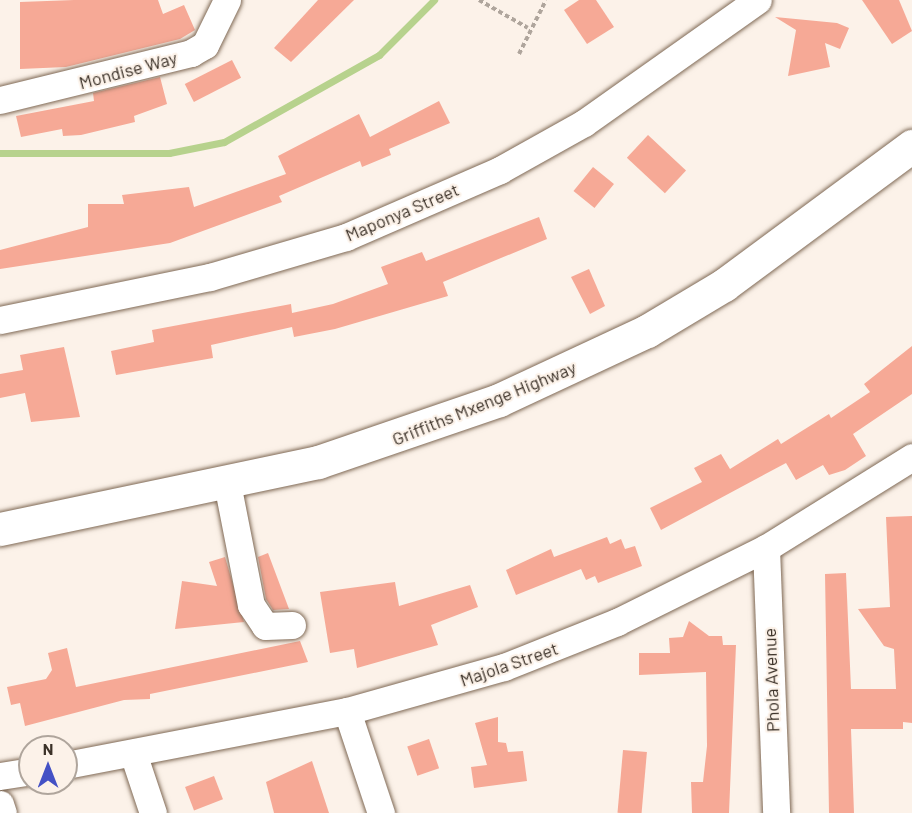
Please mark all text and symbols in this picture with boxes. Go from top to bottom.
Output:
street label: Mondise Way [76,47,180,93]
street label: Maponya Street [342,178,462,246]
street label: Griffiths Mxenge Highway [389,356,579,450]
street label: Phola Avenue [758,628,784,732]
street label: Majola Street [457,637,561,691]
north arrow [18,735,78,795]
text: N [43,739,53,758]

